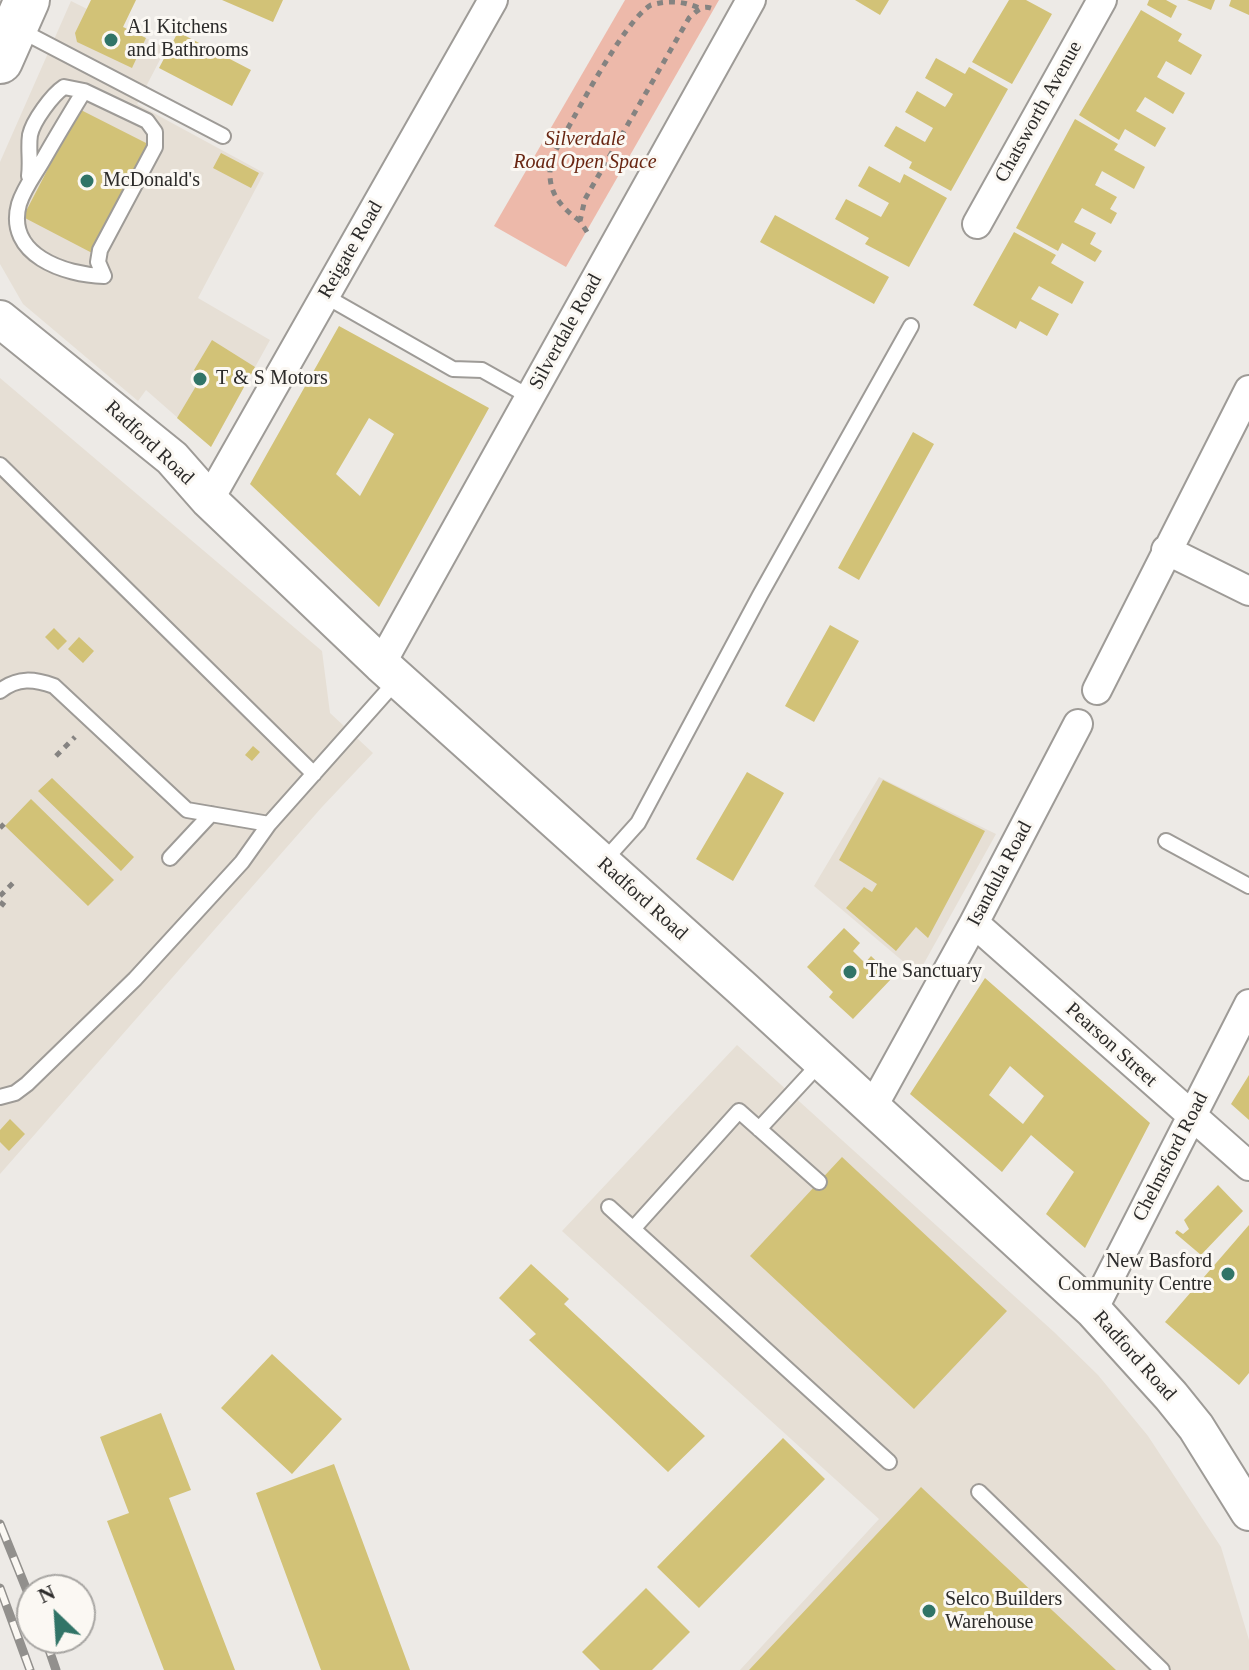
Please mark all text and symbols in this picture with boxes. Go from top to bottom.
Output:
place label: A1 Kitchens and Bathrooms [127,16,249,63]
marker: A1 Kitchens and Bathrooms [102,31,120,49]
street label: Chatsworth Avenue [990,37,1088,187]
park label: Silverdale Road Open Space [513,128,657,175]
place label: McDonald's [103,169,200,193]
marker: McDonald's [78,172,96,190]
street label: Reigate Road [314,197,388,303]
street label: Silverdale Road [524,270,608,394]
place label: T & S Motors [216,367,328,391]
marker: T & S Motors [191,370,209,388]
street label: Radford Road [100,396,198,490]
street label: Isandula Road [962,818,1038,930]
street label: Radford Road [592,852,692,946]
place label: The Sanctuary [866,960,982,984]
marker: The Sanctuary [841,963,859,981]
street label: Pearson Street [1060,998,1162,1092]
street label: Chelmsford Road [1128,1088,1214,1226]
place label: New Basford Community Centre [1058,1250,1212,1297]
marker: New Basford Community Centre [1219,1265,1237,1283]
street label: Radford Road [1087,1306,1181,1406]
north arrow [16,1574,96,1654]
text: N [34,1579,59,1608]
place label: Selco Builders Warehouse [945,1588,1062,1635]
marker: Selco Builders Warehouse [920,1602,938,1620]

